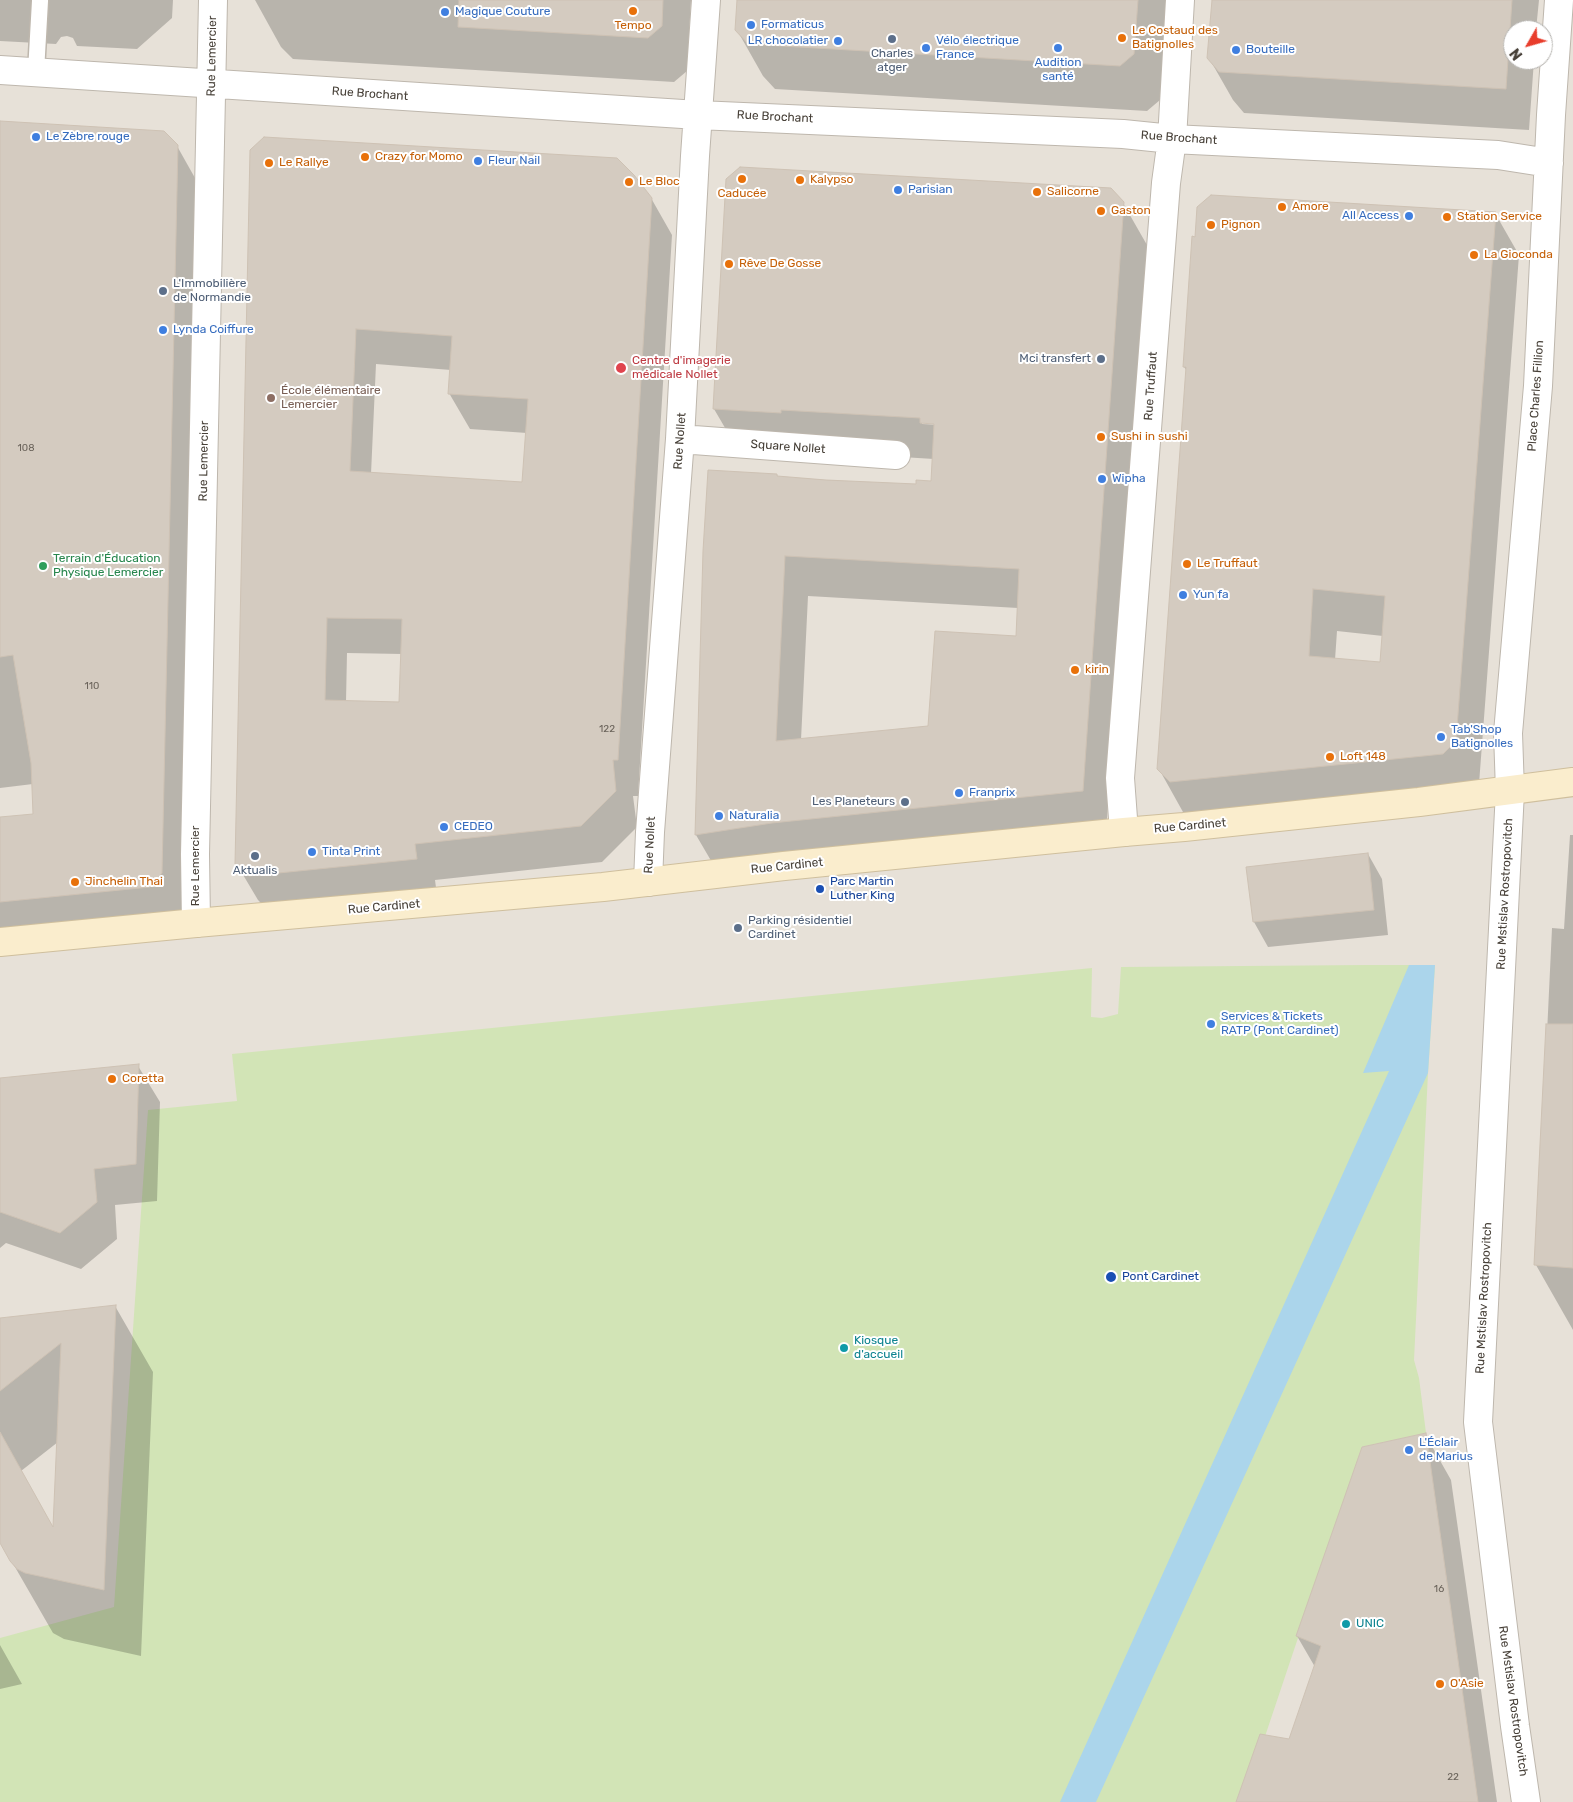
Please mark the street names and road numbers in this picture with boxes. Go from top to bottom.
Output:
street label: Rue Lemercier [204,16,220,96]
street label: Rue Brochant [331,84,409,104]
street label: Rue Brochant [736,108,814,126]
street label: Rue Brochant [1140,128,1218,148]
street label: Place Charles Fillion [1525,340,1547,452]
street label: Rue Truffaut [1141,351,1161,421]
street label: Rue Nollet [671,412,689,470]
street label: Rue Lemercier [196,421,212,501]
street label: Square Nollet [750,437,826,457]
street label: Rue Nollet [641,816,659,874]
street label: Rue Cardinet [1153,816,1227,836]
street label: Rue Mstislav Rostropovitch [1494,818,1516,970]
street label: Rue Lemercier [189,826,203,906]
street label: Rue Cardinet [750,855,824,877]
street label: Rue Cardinet [347,897,421,917]
street label: Rue Mstislav Rostropovitch [1473,1222,1495,1374]
street label: Rue Mstislav Rostropovitch [1495,1625,1531,1777]

